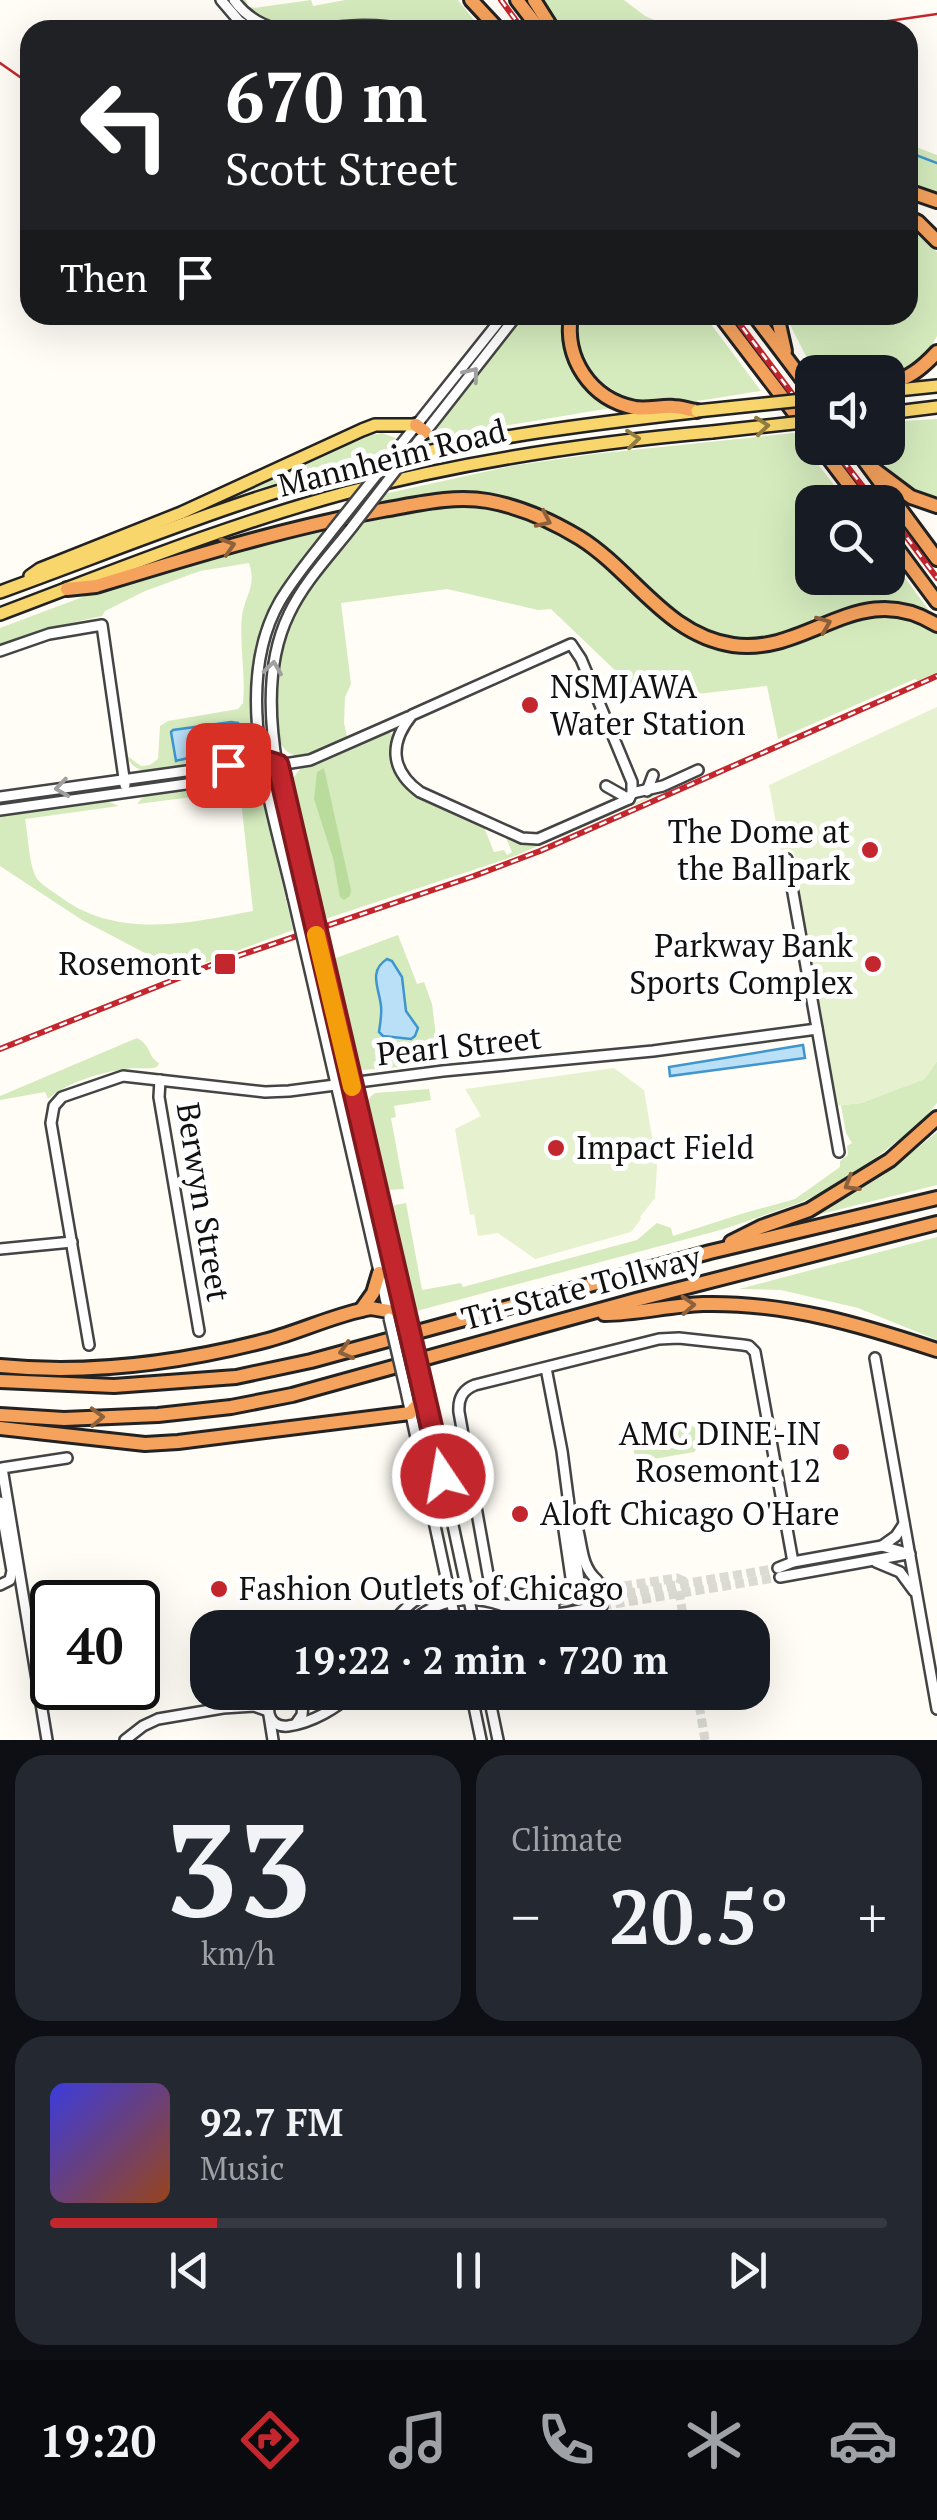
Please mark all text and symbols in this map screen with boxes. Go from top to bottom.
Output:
text: 670 m [225,49,427,142]
icon: left [60,60,190,190]
text: Scott Street [225,138,458,198]
icon: arrive [168,250,223,305]
text: Then [60,253,148,303]
map controls [795,355,905,595]
button: sound [795,355,905,465]
one-way arrow [460,367,478,385]
street label: Mannheim Road [274,408,510,506]
one-way arrow [754,416,770,437]
one-way arrow [625,429,641,450]
button: search [795,485,905,595]
one-way arrow [534,508,552,528]
one-way arrow [219,537,236,558]
one-way arrow [815,616,832,636]
one-way arrow [261,660,282,676]
place label: NSMJAWA Water Station [550,665,745,744]
marker: NSMJAWA Water Station [519,694,541,716]
pin [186,723,271,808]
icon: arrive [201,738,256,793]
one-way arrow [54,777,70,798]
place label: The Dome at the Ballpark [668,810,850,889]
marker: The Dome at the Ballpark [859,839,881,861]
place label: Parkway Bank Sports Complex [629,924,853,1003]
place label: Rosemont [58,942,202,984]
marker: Rosemont [212,951,238,977]
marker: Parkway Bank Sports Complex [862,953,884,975]
street label: Pearl Street [374,1015,543,1075]
street label: Berwyn Street [168,1099,240,1305]
place label: Impact Field [576,1126,754,1168]
marker: Impact Field [545,1137,567,1159]
one-way arrow [844,1172,862,1191]
street label: Tri-State Tollway [457,1235,706,1339]
one-way arrow [680,1295,696,1316]
one-way arrow [338,1340,355,1361]
one-way arrow [90,1407,106,1428]
place label: AMC DINE-IN Rosemont 12 [619,1412,821,1491]
position arrow [391,1424,495,1528]
marker: AMC DINE-IN Rosemont 12 [830,1441,852,1463]
place label: Aloft Chicago O'Hare [540,1492,840,1534]
marker: Aloft Chicago O'Hare [509,1503,531,1525]
place label: Fashion Outlets of Chicago [239,1567,624,1609]
marker: Fashion Outlets of Chicago [208,1578,230,1600]
speed limit sign: 40 [30,1580,160,1710]
text: 19:22 · 2 min · 720 m [292,1635,668,1685]
text: 33 [165,1781,311,1953]
text: Climate [511,1818,623,1860]
text: 20.5° [609,1866,789,1965]
text: − [511,1880,540,1953]
text: + [858,1880,887,1953]
text: km/h [201,1932,275,1974]
text: 92.7 FM [200,2097,343,2147]
text: Music [200,2147,285,2189]
icon: previous [162,2243,217,2298]
icon: pause [441,2243,496,2298]
icon: next [720,2243,775,2298]
icon: directions [235,2405,305,2475]
icon: music [383,2405,453,2475]
icon: phone [531,2405,601,2475]
icon: climate [679,2405,749,2475]
icon: car [828,2405,898,2475]
text: 19:20 [39,2410,156,2470]

